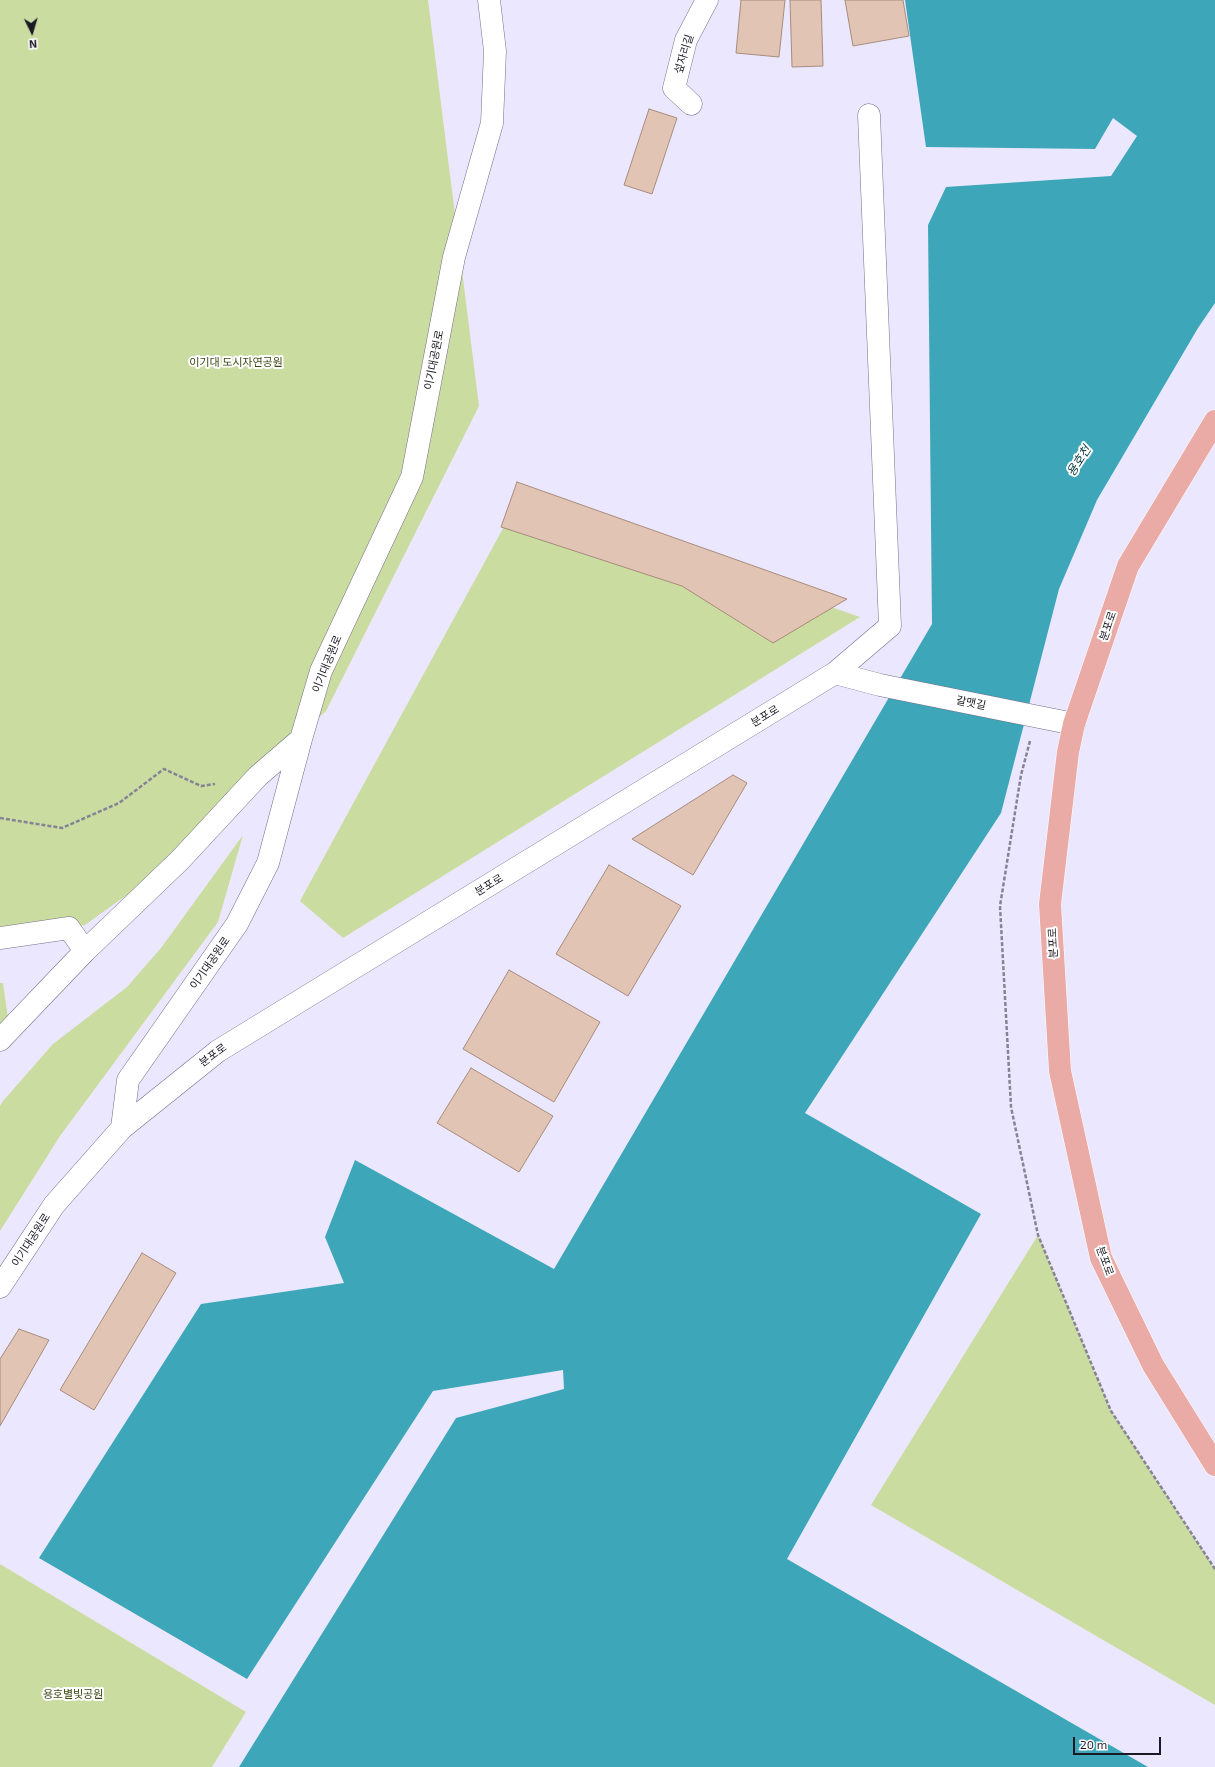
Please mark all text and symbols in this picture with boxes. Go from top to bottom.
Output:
north arrow [12,12,52,52]
street label: 섶자리길 [672,33,696,75]
text: N [29,38,38,51]
street label: 이기대공원로 [422,329,446,391]
park label: 이기대 도시자연공원 [189,355,283,369]
water label: 용호천 [1064,443,1094,479]
street label: 분포로 [1097,609,1119,643]
street label: 이기대공원로 [310,633,344,695]
street label: 갈맷길 [955,694,987,712]
street label: 분포로 [749,703,781,729]
street label: 분포로 [473,872,505,898]
street label: 분포로 [1046,927,1060,959]
street label: 이기대공원로 [187,934,233,992]
street label: 분포로 [197,1041,229,1069]
street label: 이기대공원로 [9,1211,53,1269]
street label: 분포로 [1094,1244,1116,1278]
park label: 용호별빛공원 [43,1687,103,1701]
scale bar [1075,1729,1163,1755]
text: 20 m [1080,1737,1107,1751]

